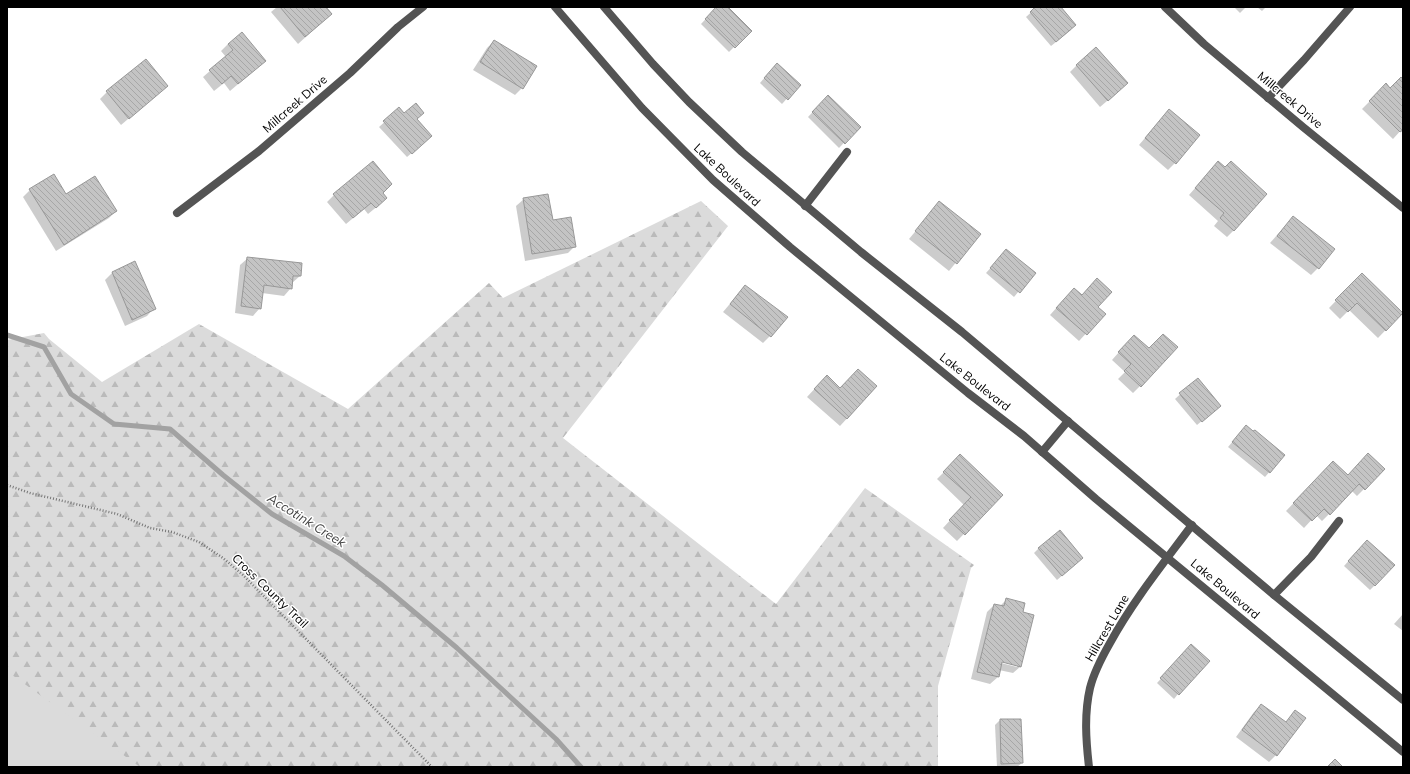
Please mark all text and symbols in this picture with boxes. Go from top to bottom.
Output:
street label: Millcreek Drive [1255,68,1326,131]
street label: Millcreek Drive [259,72,330,136]
street label: Lake Boulevard [691,140,764,209]
street label: Lake Boulevard [937,349,1014,414]
water label: Accotink Creek [264,489,349,551]
street label: Cross County Trail [229,550,312,631]
street label: Lake Boulevard [1188,555,1263,622]
street label: Hillcrest Lane [1081,592,1132,664]

